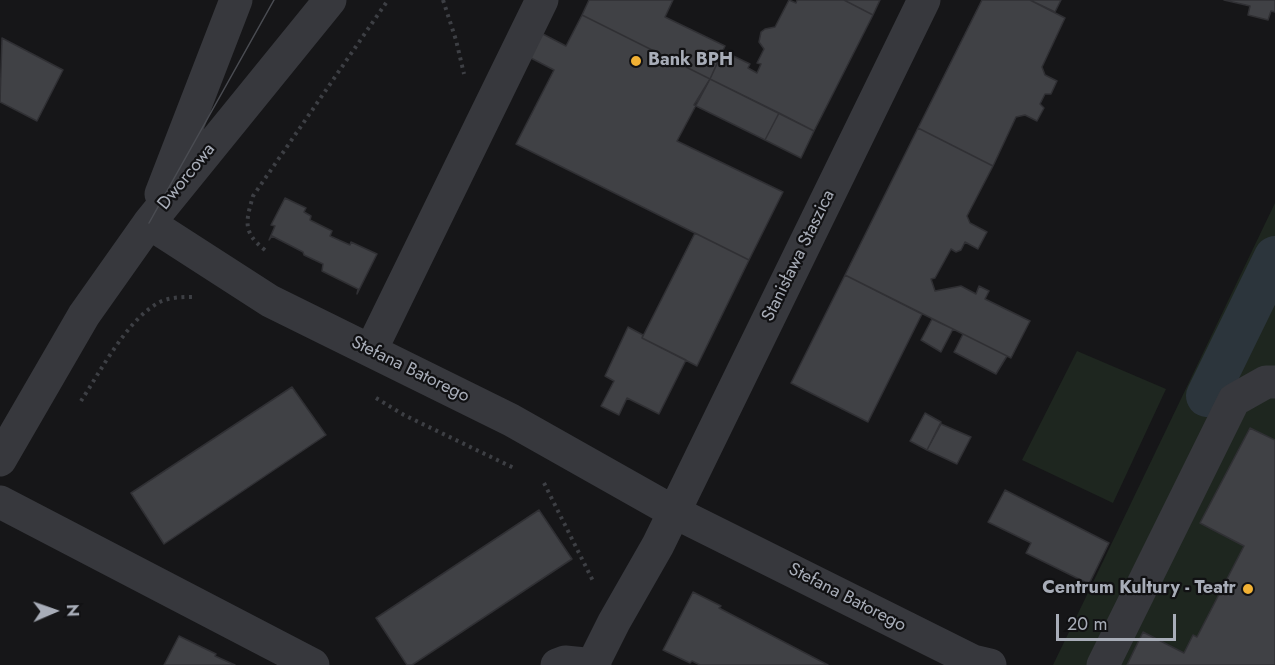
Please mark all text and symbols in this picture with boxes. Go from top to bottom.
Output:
place label: Bank BPH [648,50,733,72]
marker: Bank BPH [629,54,643,68]
street label: Dworcowa [154,139,220,215]
street label: Stanisława Staszica [758,187,840,325]
street label: Stefana Batorego [347,332,473,408]
street label: Stefana Batorego [785,559,909,637]
place label: Centrum Kultury - Teatr [1042,578,1236,600]
north arrow [24,581,84,641]
marker: Centrum Kultury - Teatr [1241,582,1255,596]
scale bar [1059,602,1179,640]
text: N [61,604,84,617]
text: 20 m [1067,611,1107,637]

